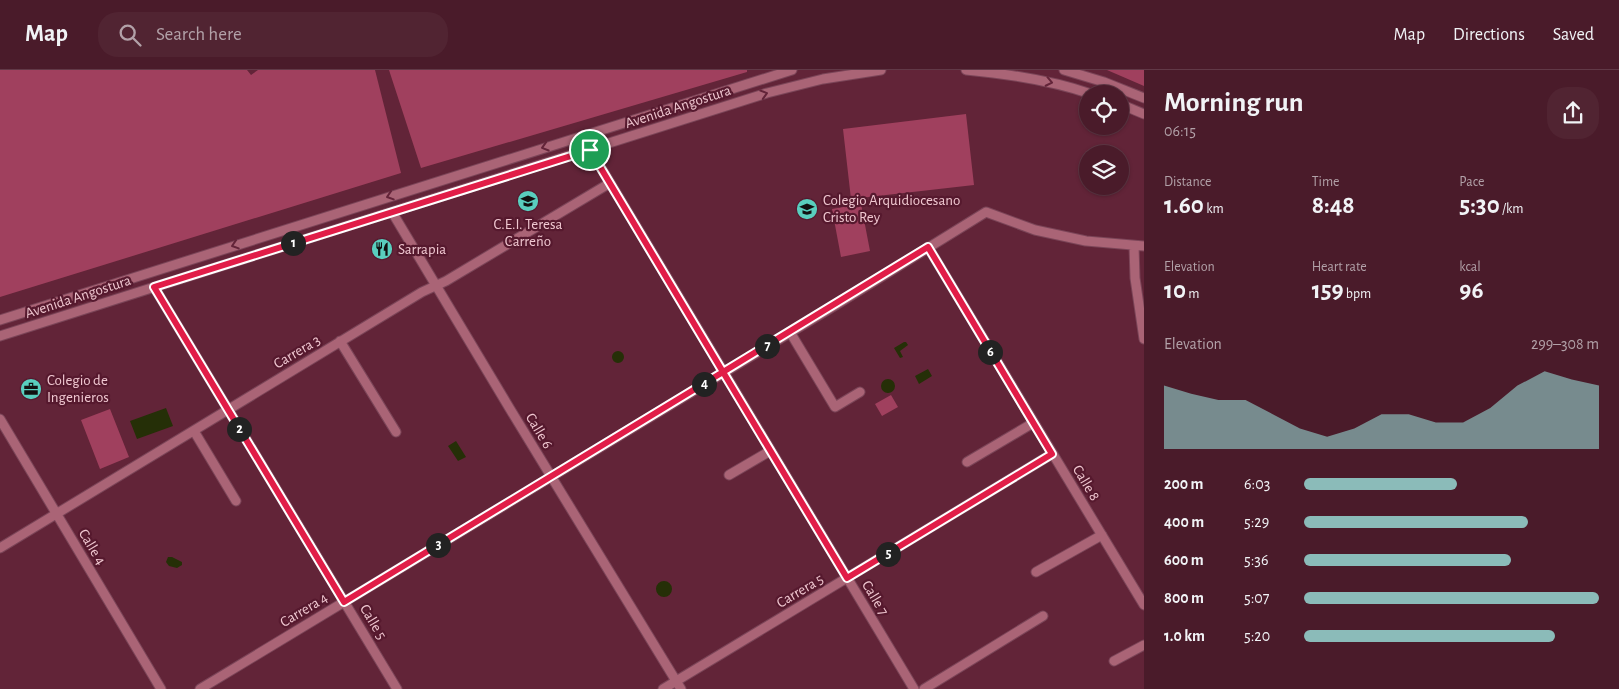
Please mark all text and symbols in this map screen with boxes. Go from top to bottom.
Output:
search box [98,12,448,57]
icon: search [116,21,144,49]
text: Map [25,22,68,46]
text: Search here [156,25,242,44]
text: Map [1394,26,1425,44]
text: Directions [1453,26,1525,44]
text: Saved [1553,26,1594,44]
one-way arrow [1045,76,1054,87]
street label: Avenida Angostura [623,83,733,131]
map controls [1079,85,1129,195]
button: locate [1079,85,1129,135]
button: share [1547,87,1599,139]
text: Morning run [1164,89,1304,117]
one-way arrow [759,90,768,100]
text: 06:15 [1164,123,1196,139]
pin [569,129,611,171]
icon: arrive [576,136,604,164]
one-way arrow [541,142,550,152]
button: layers [1079,145,1129,195]
text: Distance [1164,175,1211,189]
text: Time [1312,175,1340,189]
text: Pace [1459,175,1485,189]
school or university icon: C.E.I. Teresa Carreño [516,189,540,213]
one-way arrow [386,191,395,201]
place label: Colegio Arquidiocesano Cristo Rey [823,193,960,225]
text: 1.60 [1164,193,1204,218]
text: 8:48 [1312,193,1355,218]
text: 5:30 [1459,193,1500,218]
school or university icon: Colegio Arquidiocesano Cristo Rey [795,197,819,221]
text: km [1204,202,1224,216]
text: /km [1500,202,1524,216]
place label: C.E.I. Teresa Carreño [494,217,563,249]
pin: 1 [280,230,306,256]
text: 1 [291,236,296,250]
restaurant icon: Sarrapia [370,237,394,261]
one-way arrow [231,240,240,250]
place label: Sarrapia [398,242,446,257]
text: Elevation [1164,260,1215,274]
text: Heart rate [1312,260,1367,274]
text: kcal [1459,260,1481,274]
street label: Avenida Angostura [23,273,133,321]
text: 10 [1164,278,1186,303]
text: 159 [1312,278,1344,303]
text: 96 [1459,278,1483,303]
text: m [1186,287,1200,301]
text: bpm [1344,287,1371,301]
street label: Carrera 3 [271,332,323,372]
pin: 7 [754,334,780,358]
text: Elevation [1164,336,1222,352]
text: 299–308 m [1531,336,1599,352]
text: 7 [764,339,771,353]
pin: 6 [978,340,1002,364]
text: 6 [987,345,994,359]
pin: 4 [692,372,716,396]
place label: Colegio de Ingenieros [47,373,109,405]
office icon: Colegio de Ingenieros [19,377,43,401]
text: 4 [701,377,708,391]
street label: Calle 6 [523,411,555,451]
pin: 2 [226,416,252,442]
text: 2 [236,422,243,436]
street label: Calle 8 [1070,463,1102,503]
text: 200 m [1164,476,1204,492]
text: 6:03 [1244,476,1270,492]
text: 400 m [1164,514,1204,530]
text: 5:29 [1244,514,1269,530]
street label: Calle 4 [76,527,108,567]
pin: 3 [426,532,450,558]
text: 3 [435,538,442,552]
pin: 5 [876,542,900,566]
text: 5 [885,547,892,561]
text: 600 m [1164,552,1204,568]
text: 5:36 [1244,552,1268,568]
street label: Carrera 5 [774,571,826,611]
street label: Calle 7 [859,578,891,618]
street label: Carrera 4 [278,590,330,630]
text: 800 m [1164,590,1204,606]
text: 5:07 [1244,590,1269,606]
street label: Calle 5 [357,602,389,642]
text: 1.0 km [1164,628,1205,644]
text: 5:20 [1244,628,1270,644]

